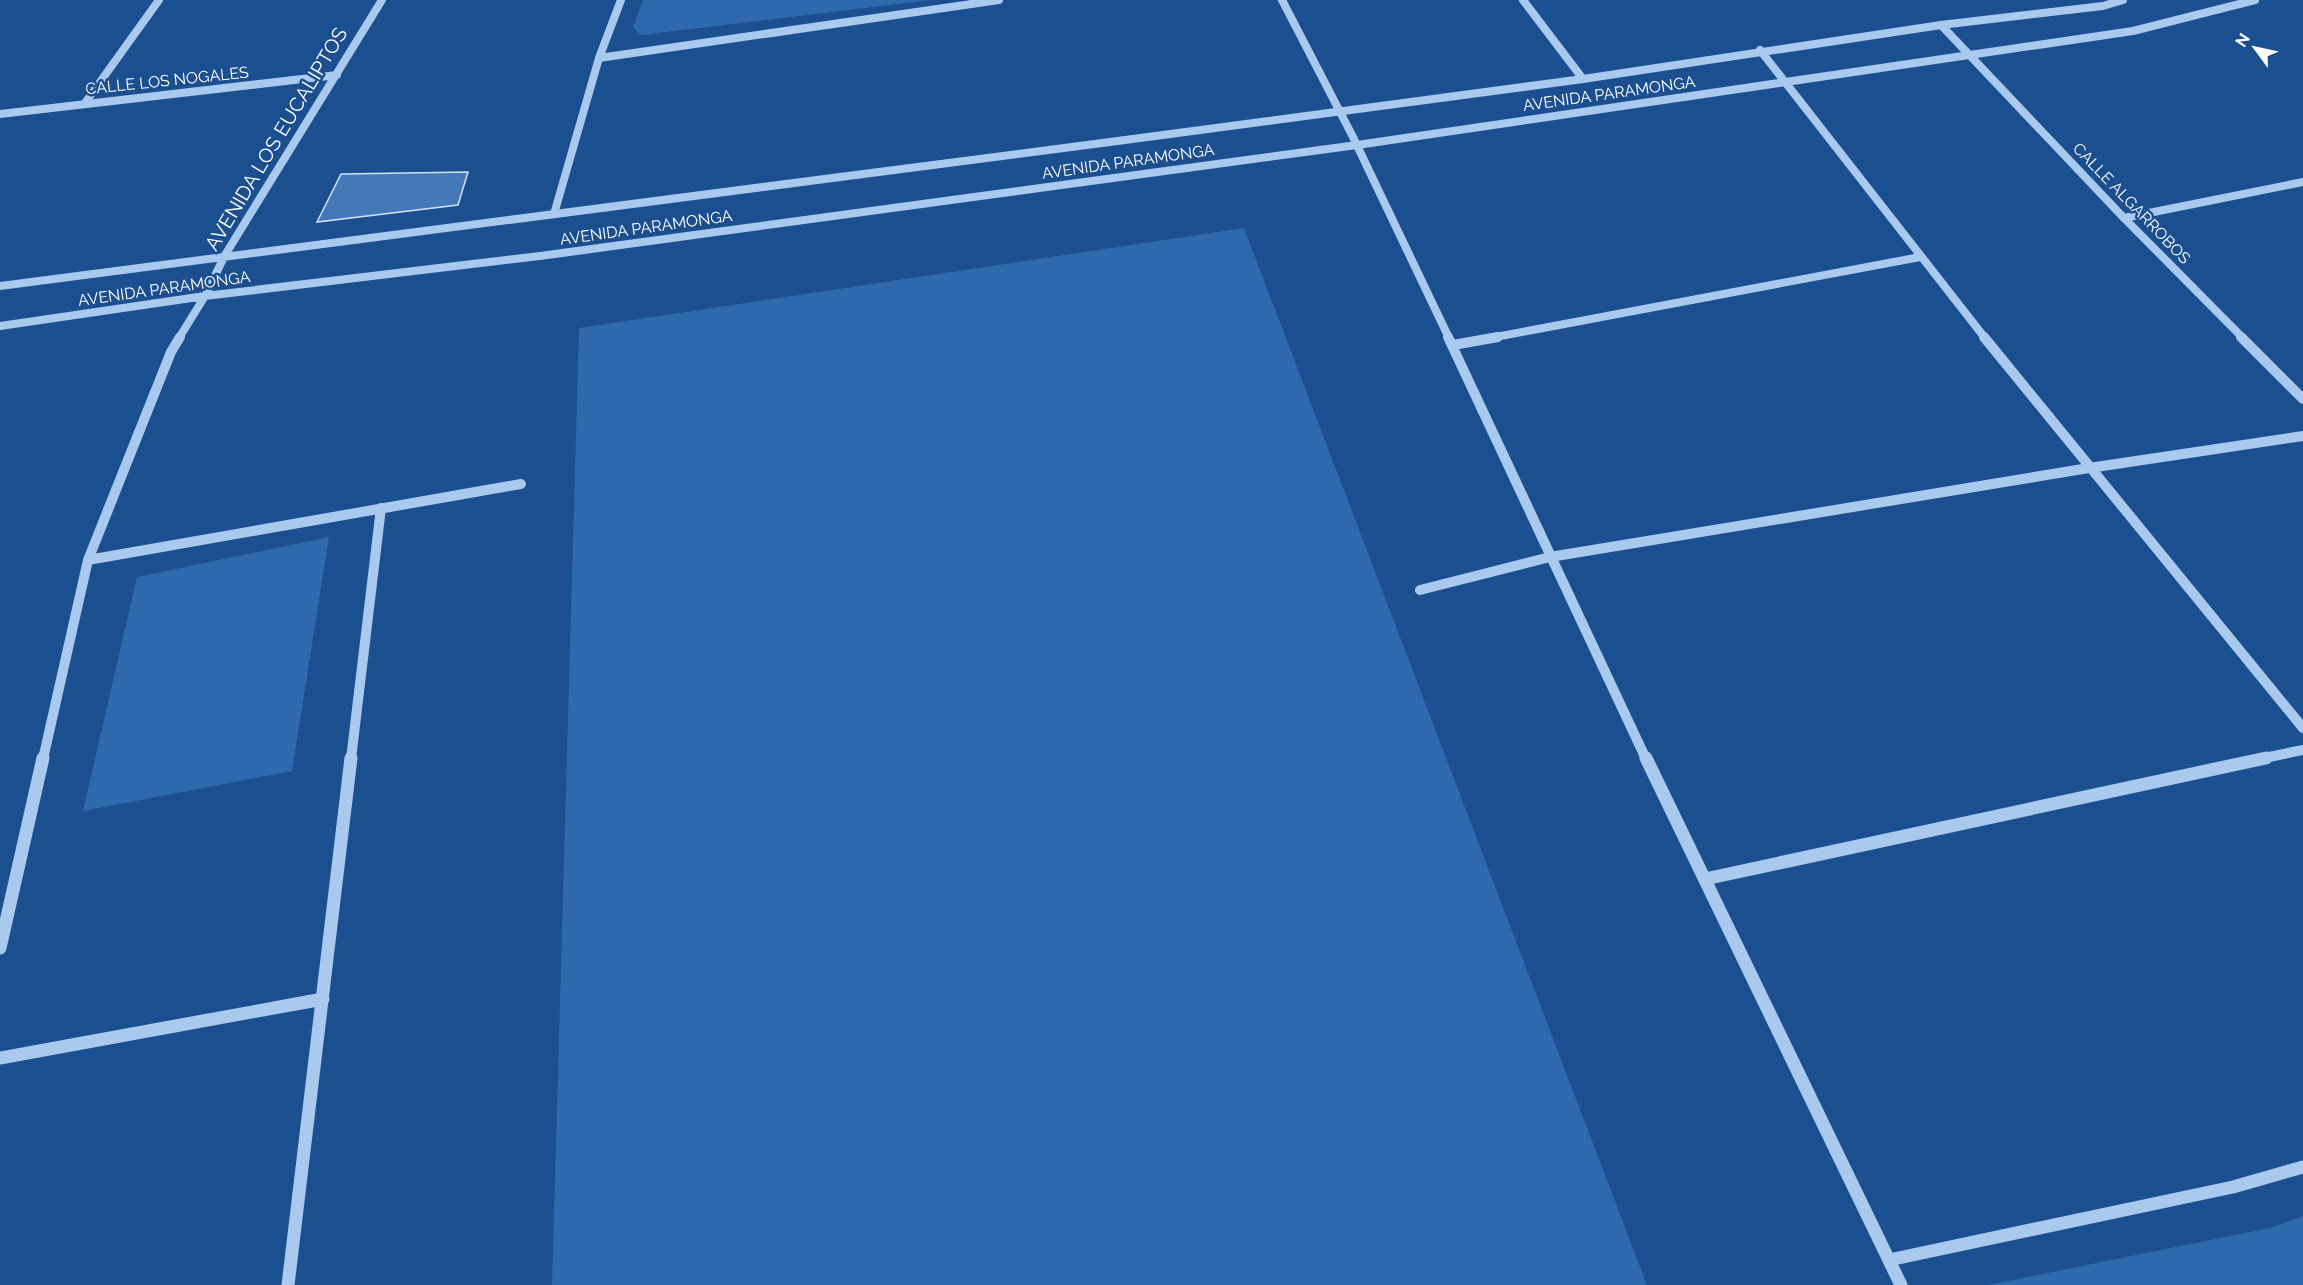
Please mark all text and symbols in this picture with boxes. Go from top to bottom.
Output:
north arrow [2225,18,2285,78]
street label: AVENIDA LOS EUCALIPTOS [200,23,352,255]
text: N [2232,30,2254,50]
street label: CALLE LOS NOGALES [84,62,250,99]
street label: AVENIDA PARAMONGA [1522,72,1697,115]
street label: CALLE ALGARROBOS [2069,139,2195,268]
street label: AVENIDA PARAMONGA [1041,140,1216,183]
street label: AVENIDA PARAMONGA [559,206,734,249]
street label: AVENIDA PARAMONGA [77,267,252,310]

